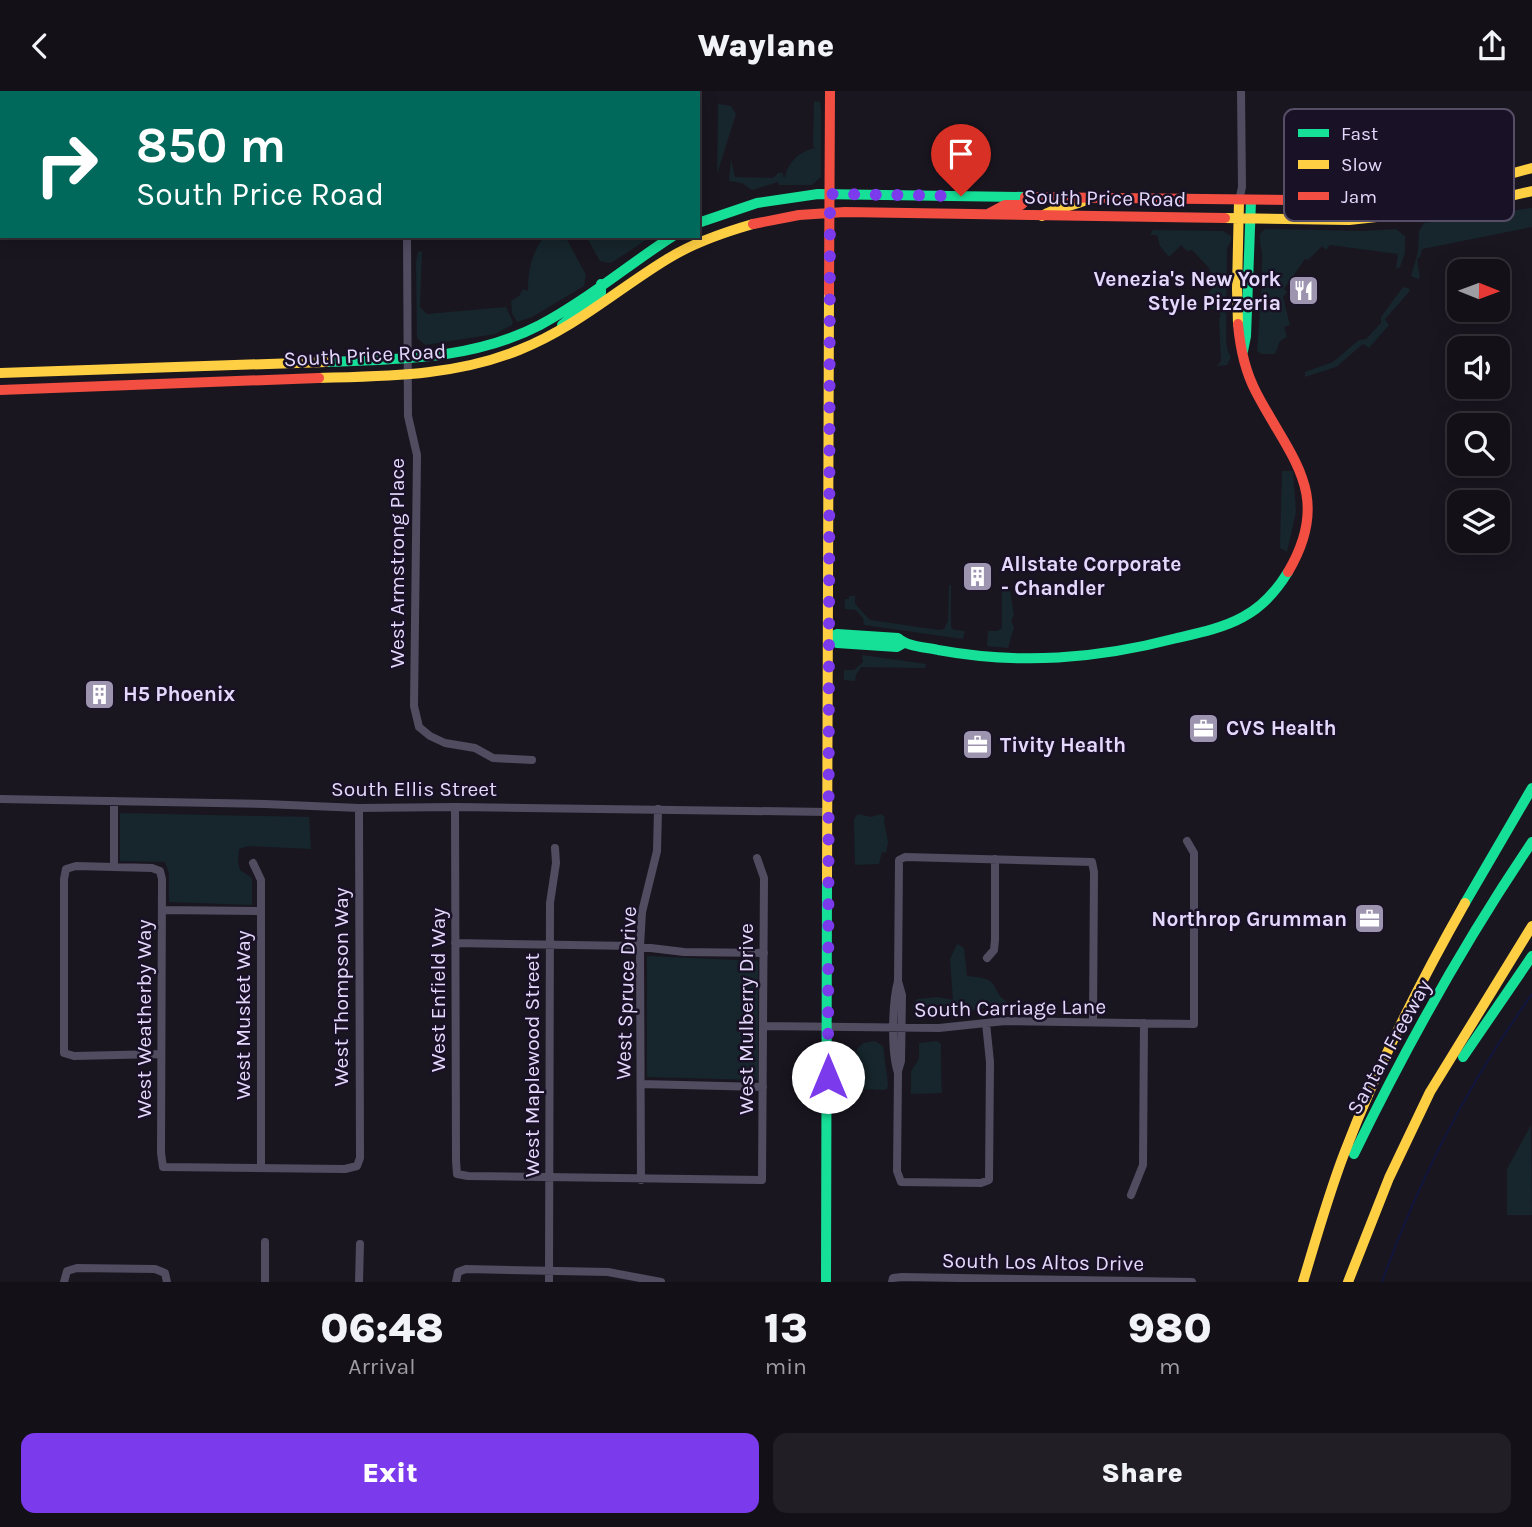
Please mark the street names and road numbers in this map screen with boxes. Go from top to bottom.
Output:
street label: South Price Road [1023,185,1187,211]
street label: South Price Road [283,339,447,371]
street label: West Armstrong Place [385,458,409,668]
street label: South Ellis Street [331,777,497,801]
street label: West Thompson Way [329,887,353,1087]
street label: West Spruce Drive [611,906,641,1080]
street label: West Enfield Way [426,908,450,1072]
street label: West Weatherby Way [132,919,156,1118]
street label: West Mulberry Drive [734,923,758,1115]
street label: West Musket Way [231,930,255,1100]
street label: West Maplewood Street [520,953,544,1177]
street label: Santan Freeway [1342,975,1436,1119]
street label: South Carriage Lane [914,994,1106,1022]
street label: South Los Altos Drive [942,1248,1144,1276]

